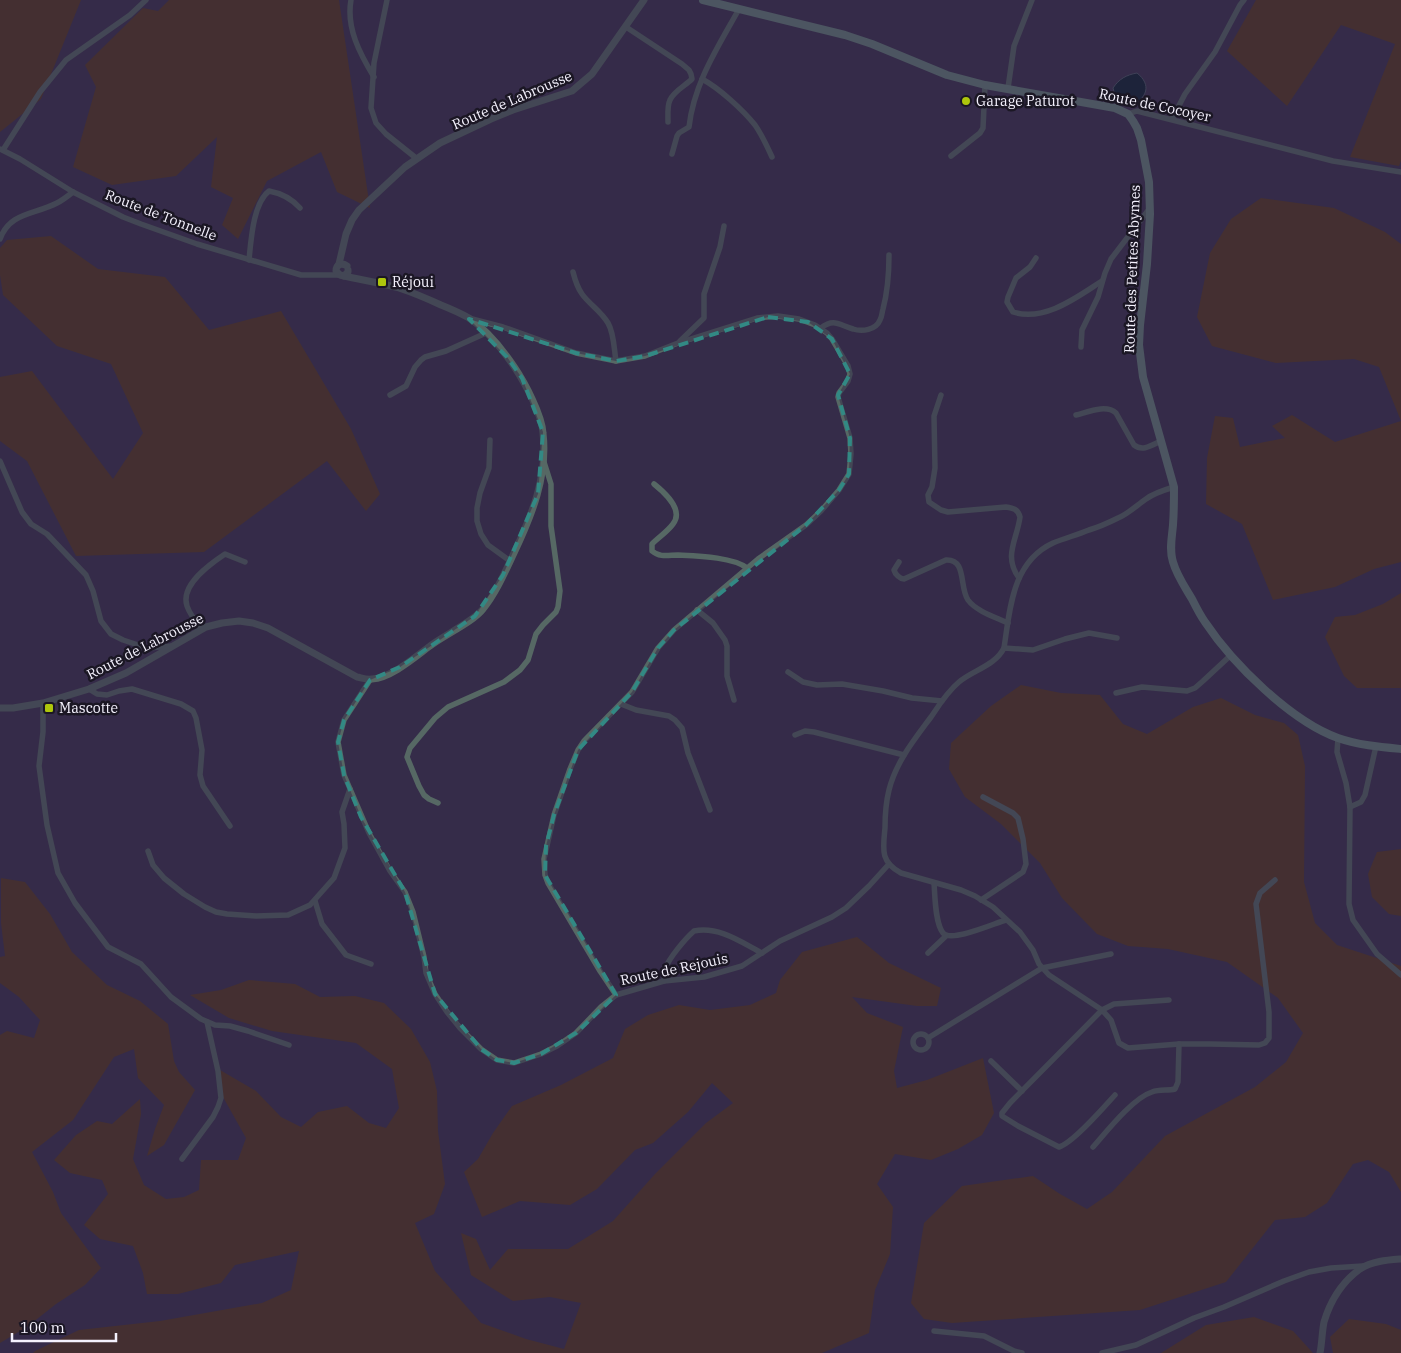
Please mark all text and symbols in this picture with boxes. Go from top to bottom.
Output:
street label: Route de Labrousse [449,67,575,133]
street label: Route de Cocoyer [1098,84,1213,126]
place label: Garage Paturot [976,92,1075,110]
marker: Garage Paturot [960,95,972,107]
street label: Route des Petites Abymes [1120,184,1144,354]
street label: Route de Tonnelle [102,185,220,245]
place label: Réjoui [392,273,434,291]
marker: Réjoui [376,276,388,288]
street label: Route de Labrousse [84,609,206,683]
place label: Mascotte [59,699,118,717]
marker: Mascotte [43,702,55,714]
street label: Route de Rejouis [619,949,730,989]
scale bar [12,1310,116,1342]
text: 100 m [20,1318,65,1337]

